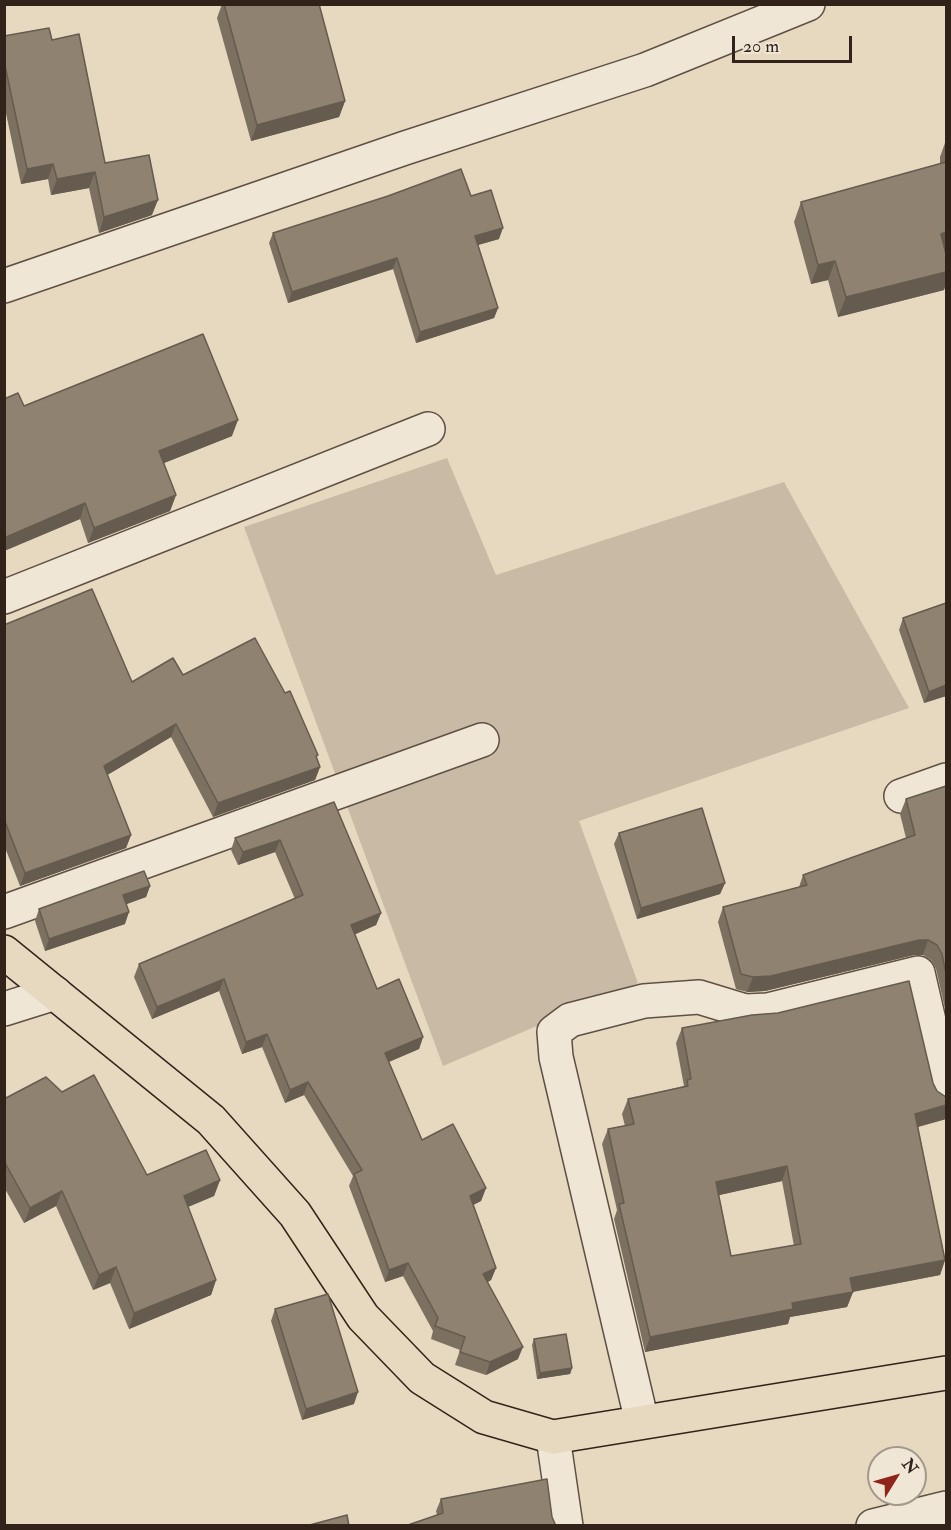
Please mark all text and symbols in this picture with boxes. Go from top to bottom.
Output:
scale bar [735,24,855,62]
text: 20 m [743,35,779,58]
north arrow [867,1446,927,1506]
text: N [897,1455,922,1478]

